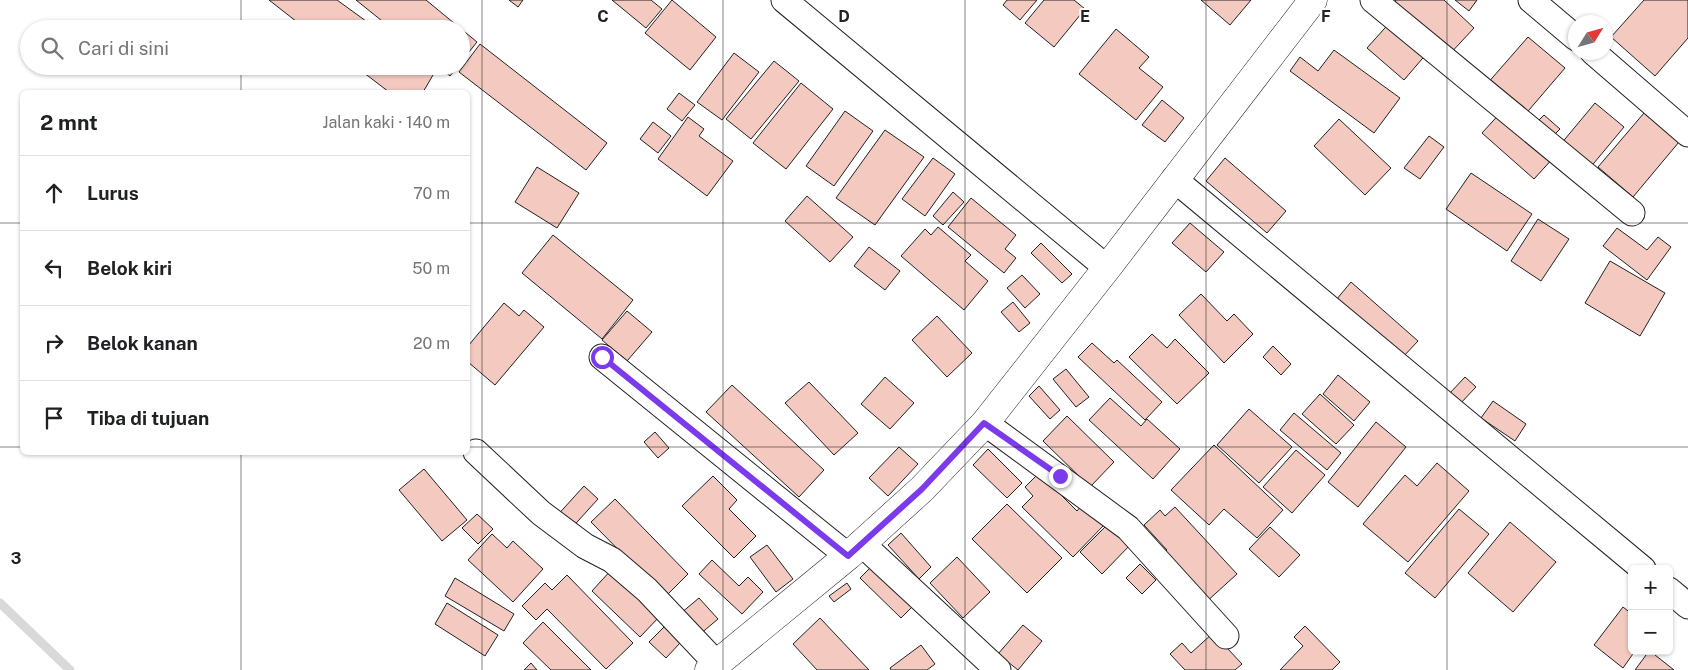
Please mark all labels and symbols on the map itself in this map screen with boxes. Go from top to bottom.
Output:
text: C [597,7,609,26]
text: D [838,7,850,26]
text: E [1080,7,1090,26]
text: F [1321,7,1331,26]
north arrow [1568,15,1613,60]
route start [591,346,614,369]
route end [1049,465,1072,488]
text: 3 [11,549,21,568]

